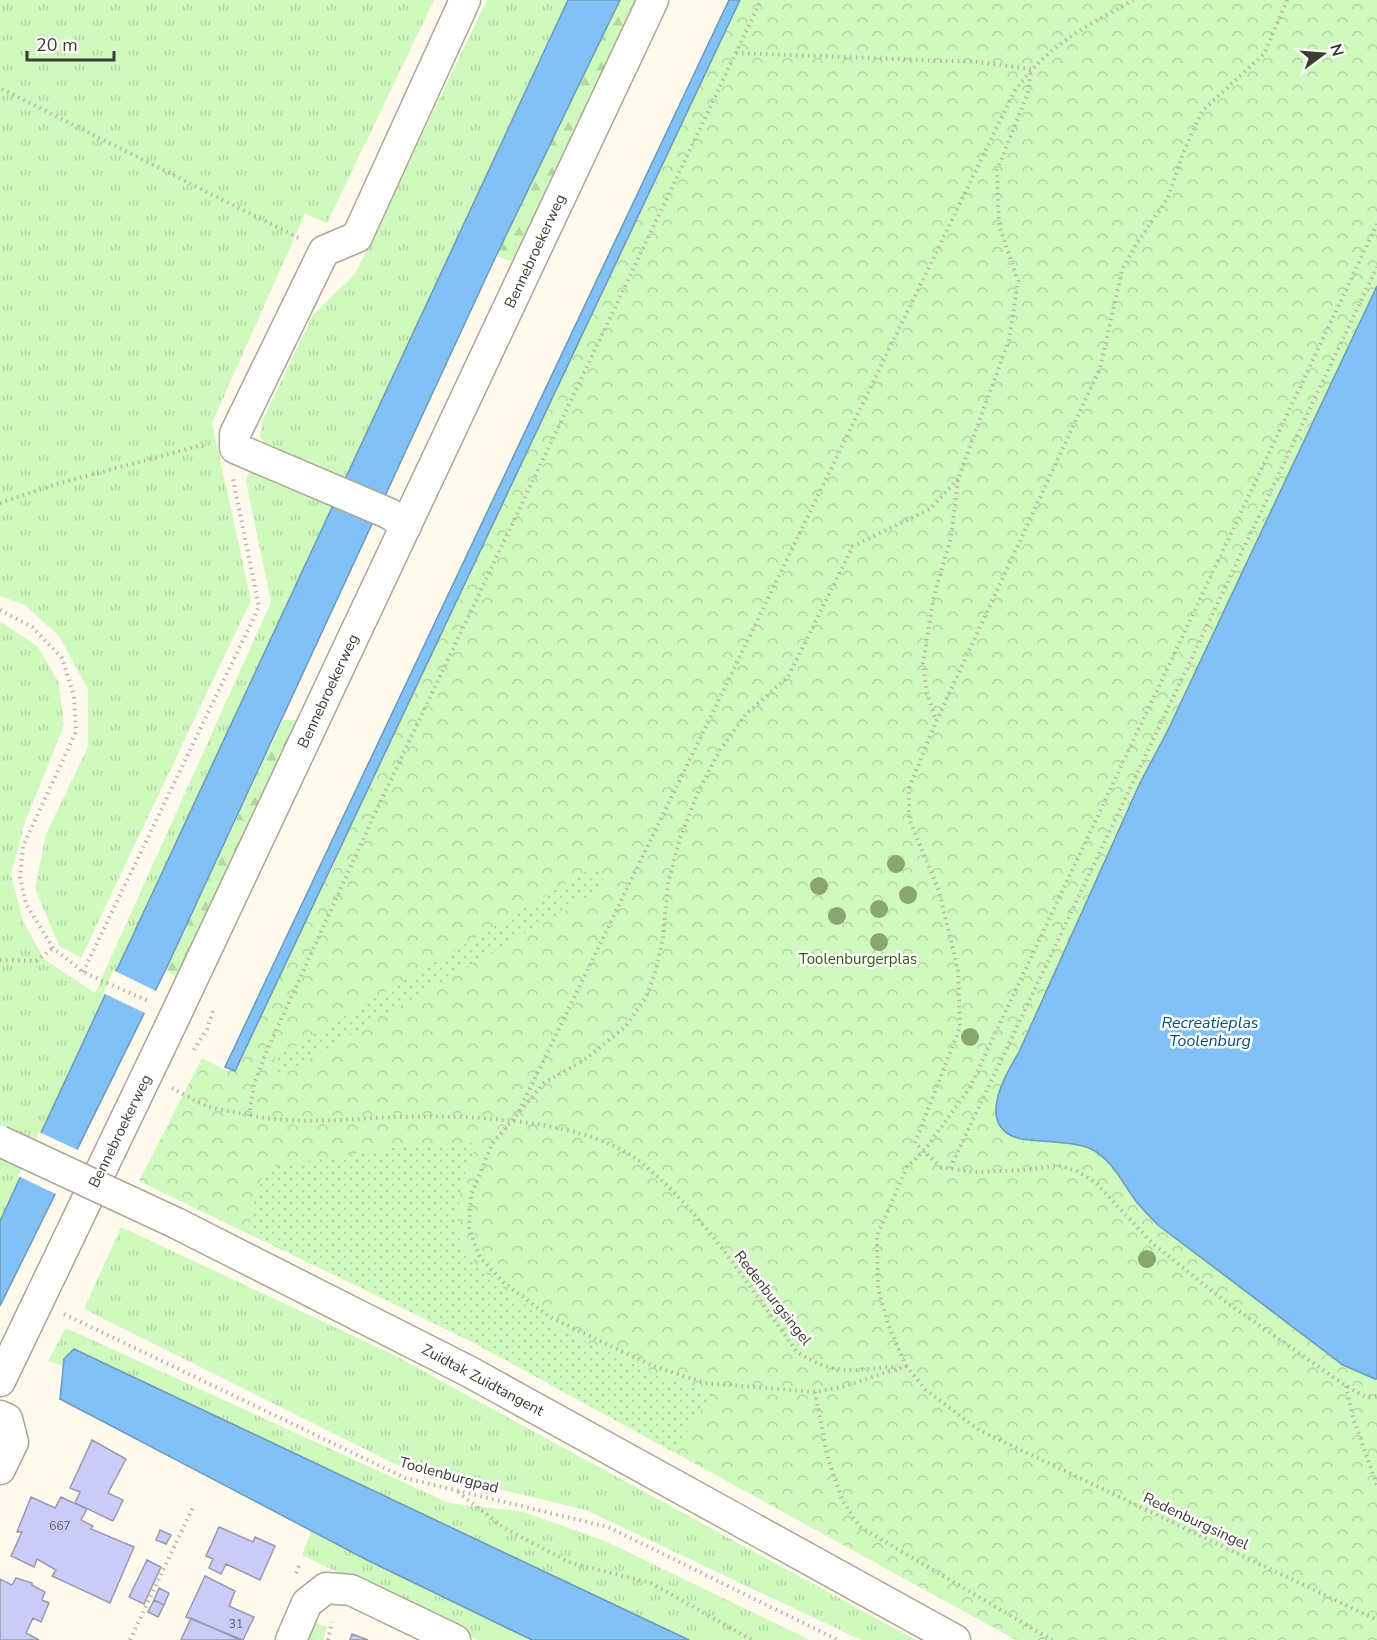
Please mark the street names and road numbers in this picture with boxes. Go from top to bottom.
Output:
street label: Bennebroekerweg [500,191,570,311]
street label: Bennebroekerweg [293,631,363,751]
street label: Bennebroekerweg [84,1071,156,1191]
street label: Redenburgsingel [730,1247,817,1350]
street label: Zuidtak Zuidtangent [418,1339,548,1421]
street label: Toolenburgpad [397,1452,501,1498]
street label: Redenburgsingel [1140,1488,1253,1555]

